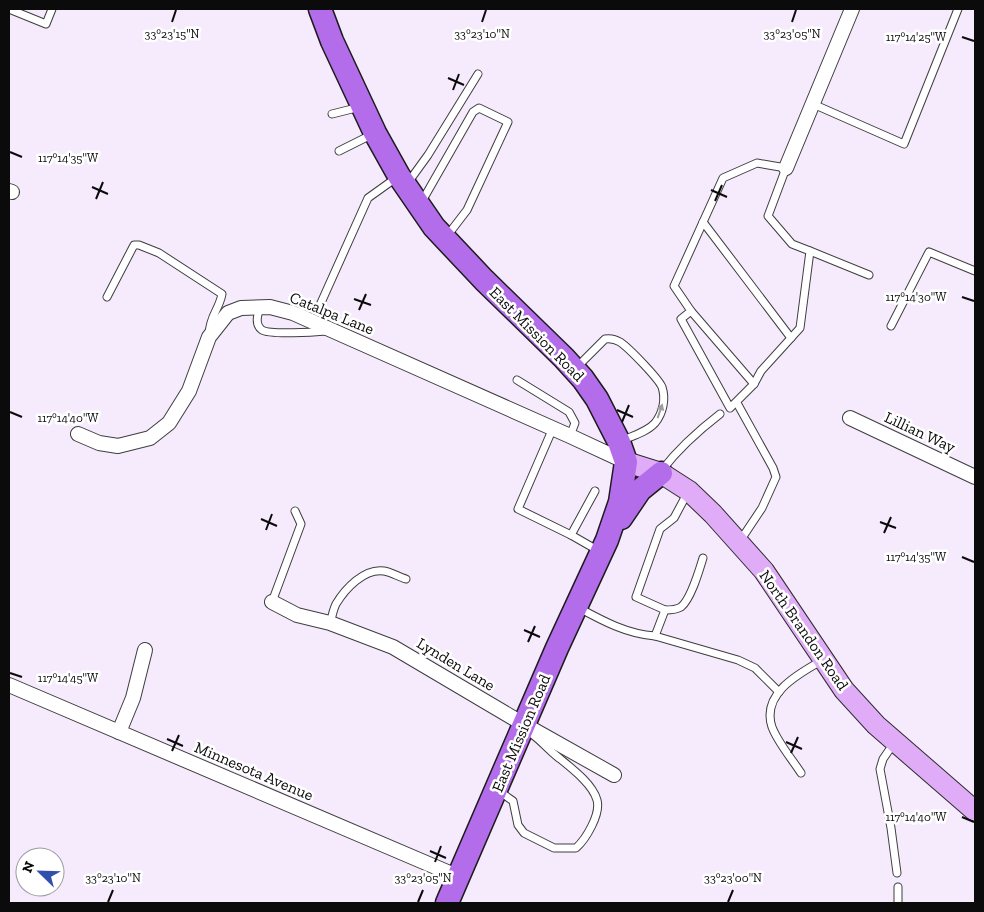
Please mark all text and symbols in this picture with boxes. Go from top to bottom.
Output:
text: 33°23'15"N [145,27,200,41]
text: 33°23'10"N [454,27,510,41]
text: 33°23'05"N [763,27,821,41]
text: 117°14'25"W [886,30,947,44]
text: 117°14'35"W [38,151,99,165]
street label: East Mission Road [486,283,588,385]
street label: Catalpa Lane [287,287,377,339]
text: 117°14'30"W [886,290,947,304]
one-way arrow [656,403,664,418]
street label: Lillian Way [882,407,959,457]
text: 117°14'40"W [37,411,99,425]
text: 117°14'35"W [886,550,947,564]
street label: North Brandon Road [755,566,853,694]
street label: Lynden Lane [414,633,498,695]
text: 117°14'45"W [38,671,99,685]
street label: East Mission Road [488,671,554,795]
street label: Minnesota Avenue [192,737,316,805]
text: 117°14'40"W [885,810,947,824]
north arrow [15,847,65,897]
text: N [19,859,39,875]
text: 33°23'10"N [85,871,141,885]
text: 33°23'05"N [394,871,452,885]
text: 33°23'00"N [704,871,762,885]

